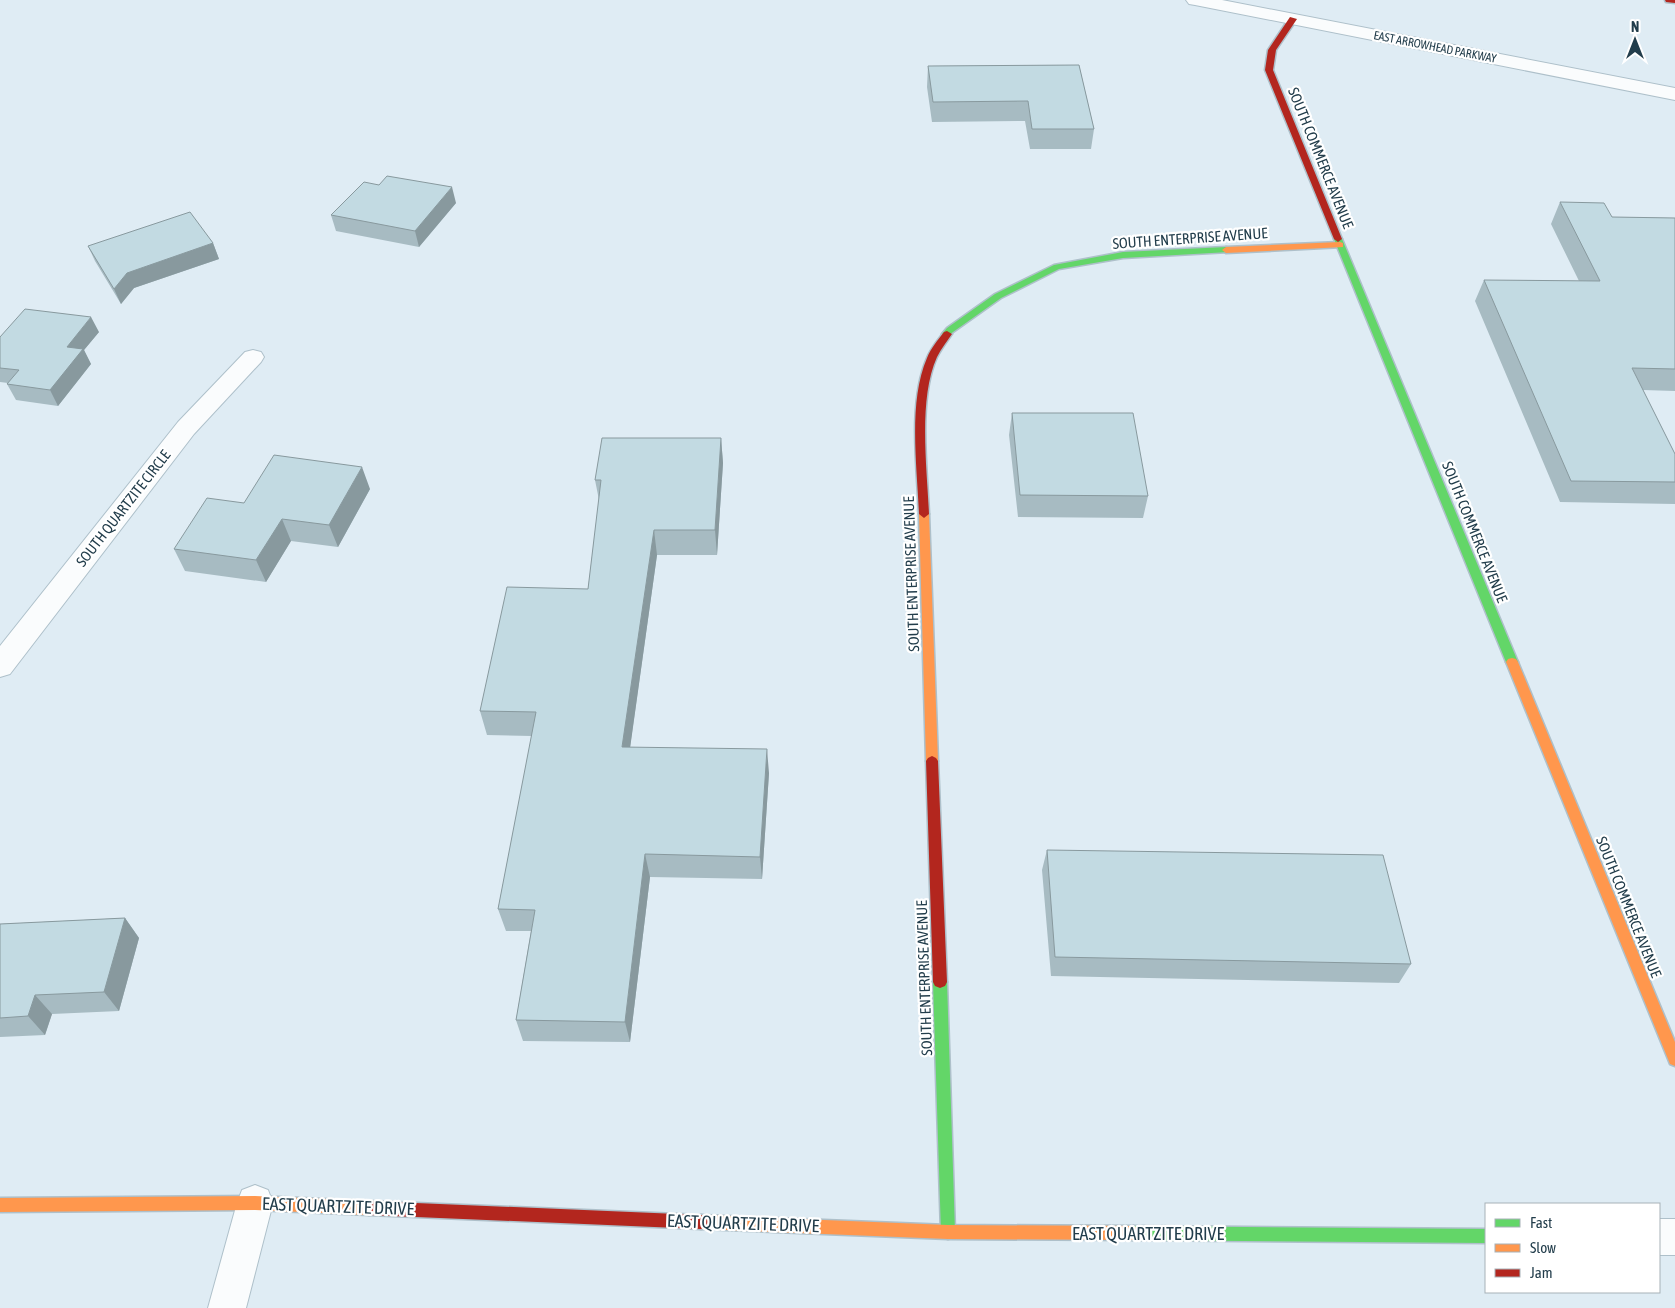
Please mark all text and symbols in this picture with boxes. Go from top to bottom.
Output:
north arrow [1610,15,1660,65]
text: N [1631,19,1639,35]
street label: EAST ARROWHEAD PARKWAY [1372,28,1498,66]
street label: SOUTH COMMERCE AVENUE [1285,85,1357,231]
street label: SOUTH ENTERPRISE AVENUE [1112,224,1269,252]
street label: SOUTH QUARTZITE CIRCLE [72,446,174,569]
street label: SOUTH COMMERCE AVENUE [1439,459,1511,605]
street label: SOUTH ENTERPRISE AVENUE [900,496,922,652]
street label: SOUTH COMMERCE AVENUE [1593,834,1665,980]
street label: SOUTH ENTERPRISE AVENUE [913,900,935,1056]
street label: EAST QUARTZITE DRIVE [262,1193,415,1219]
legend [1485,1203,1660,1293]
street label: EAST QUARTZITE DRIVE [667,1210,820,1236]
text: Fast [1530,1214,1552,1231]
street label: EAST QUARTZITE DRIVE [1072,1223,1224,1244]
text: Slow [1530,1239,1556,1256]
text: Jam [1530,1264,1553,1281]

